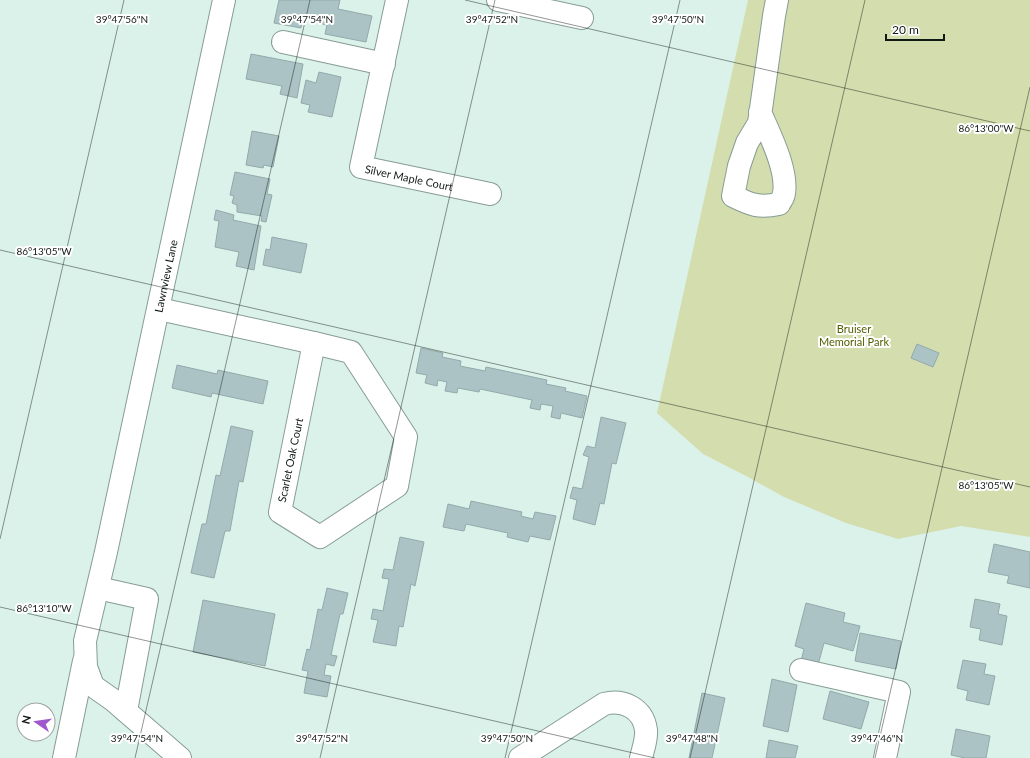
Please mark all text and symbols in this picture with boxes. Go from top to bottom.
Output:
text: 39°47'56"N [96,13,148,25]
text: 39°47'54"N [281,13,333,25]
text: 39°47'52"N [466,13,518,25]
text: 39°47'50"N [652,13,704,25]
scale bar [886,16,944,42]
text: 20 m [892,22,919,37]
text: 86°13'00"W [958,122,1014,134]
street label: Silver Maple Court [364,162,454,193]
street label: Lawnview Lane [151,238,179,314]
text: 86°13'05"W [16,245,72,257]
park label: Bruiser Memorial Park [819,322,889,348]
street label: Scarlet Oak Court [275,417,305,503]
text: 86°13'05"W [958,479,1014,491]
text: 86°13'10"W [16,602,72,614]
north arrow [16,702,56,742]
text: N [18,714,33,725]
text: 39°47'54"N [111,732,163,744]
text: 39°47'52"N [296,732,348,744]
text: 39°47'50"N [481,732,533,744]
text: 39°47'48"N [666,732,718,744]
text: 39°47'46"N [851,732,903,744]

